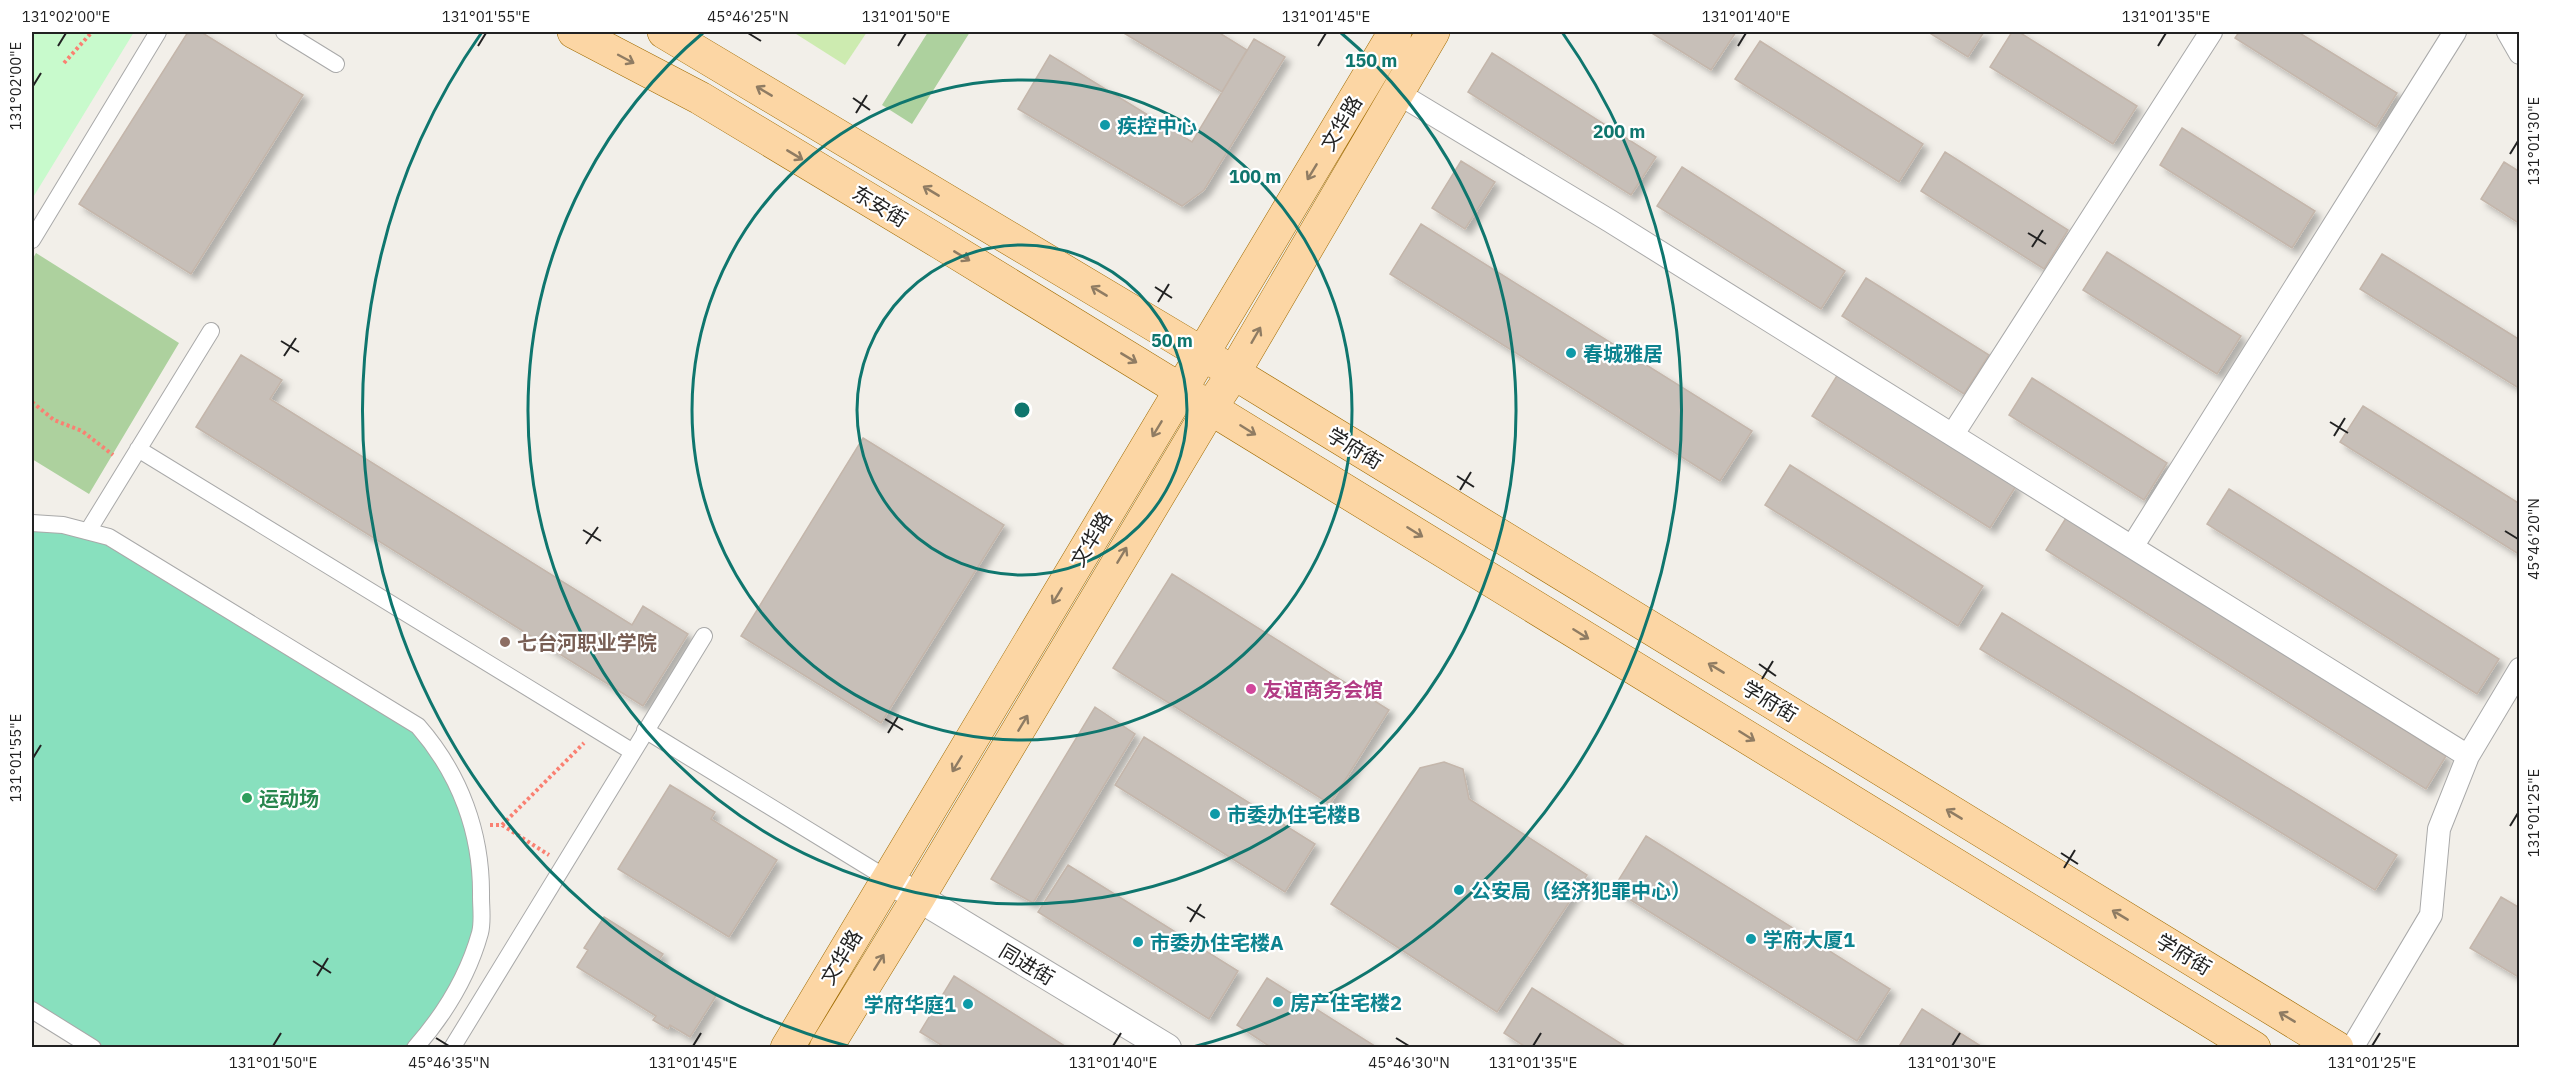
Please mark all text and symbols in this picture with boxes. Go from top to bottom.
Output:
text: 131°02'00"E [22,7,110,26]
text: 131°01'55"E [442,7,530,26]
text: 45°46'25"N [707,7,789,26]
text: 131°01'50"E [862,7,950,26]
text: 131°01'45"E [1282,7,1370,26]
text: 131°01'40"E [1702,7,1790,26]
text: 131°01'35"E [2122,7,2210,26]
text: 131°02'00"E [6,42,25,130]
text: 150 m [1345,49,1397,72]
one-way arrow [617,53,634,65]
one-way arrow [756,85,773,97]
street label: 文华路 [1314,90,1368,156]
text: 131°01'30"E [2524,97,2543,185]
place label: 疾控中心 [1117,112,1197,139]
marker: 疾控中心 [1098,118,1112,132]
text: 200 m [1593,120,1645,143]
one-way arrow [786,150,803,162]
one-way arrow [1305,163,1317,180]
text: 100 m [1229,165,1281,188]
street label: 东安街 [847,179,913,233]
one-way arrow [923,185,940,197]
one-way arrow [953,251,970,263]
one-way arrow [1091,285,1108,297]
one-way arrow [1250,327,1262,344]
text: 50 m [1151,329,1193,352]
place label: 春城雅居 [1583,340,1663,367]
marker: 春城雅居 [1564,346,1578,360]
one-way arrow [1120,352,1137,364]
centre of rings [1012,400,1032,420]
one-way arrow [1150,420,1162,437]
street label: 学府街 [1322,421,1388,475]
one-way arrow [1240,423,1257,436]
text: 45°46'20"N [2524,498,2543,580]
street label: 文华路 [1064,506,1118,572]
one-way arrow [1406,526,1423,538]
one-way arrow [1117,547,1129,564]
one-way arrow [1050,587,1062,604]
one-way arrow [1572,628,1589,640]
place label: 七台河职业学院 [517,629,657,656]
marker: 七台河职业学院 [498,635,512,649]
one-way arrow [1708,662,1725,674]
street label: 学府街 [1737,674,1803,728]
place label: 友谊商务会馆 [1263,676,1383,703]
marker: 友谊商务会馆 [1244,682,1258,696]
text: 131°01'55"E [6,714,25,802]
one-way arrow [1017,715,1029,732]
one-way arrow [1738,731,1755,743]
one-way arrow [951,755,963,772]
text: 131°01'25"E [2524,769,2543,857]
place label: 运动场 [259,785,319,812]
marker: 运动场 [240,791,254,805]
place label: 市委办住宅楼B [1227,801,1360,828]
marker: 市委办住宅楼B [1208,807,1222,821]
one-way arrow [1946,807,1963,819]
place label: 公安局（经济犯罪中心） [1471,877,1691,904]
marker: 公安局（经济犯罪中心） [1452,883,1466,897]
one-way arrow [2112,909,2129,921]
street label: 文华路 [814,924,868,990]
place label: 学府大厦1 [1763,926,1855,953]
street label: 学府街 [2151,927,2217,981]
place label: 市委办住宅楼A [1150,929,1284,956]
marker: 学府大厦1 [1744,932,1758,946]
marker: 市委办住宅楼A [1131,935,1145,949]
street label: 同进街 [994,937,1060,991]
one-way arrow [873,954,885,971]
place label: 房产住宅楼2 [1290,989,1402,1016]
place label: 学府华庭1 [864,991,956,1018]
marker: 房产住宅楼2 [1271,995,1285,1009]
marker: 学府华庭1 [961,997,975,1011]
one-way arrow [2279,1011,2296,1023]
text: 131°01'50"E [229,1053,317,1072]
text: 45°46'35"N [408,1053,490,1072]
text: 131°01'45"E [649,1053,737,1072]
text: 131°01'40"E [1069,1053,1157,1072]
text: 45°46'30"N [1368,1053,1450,1072]
text: 131°01'35"E [1489,1053,1577,1072]
text: 131°01'30"E [1908,1053,1996,1072]
text: 131°01'25"E [2328,1053,2416,1072]

